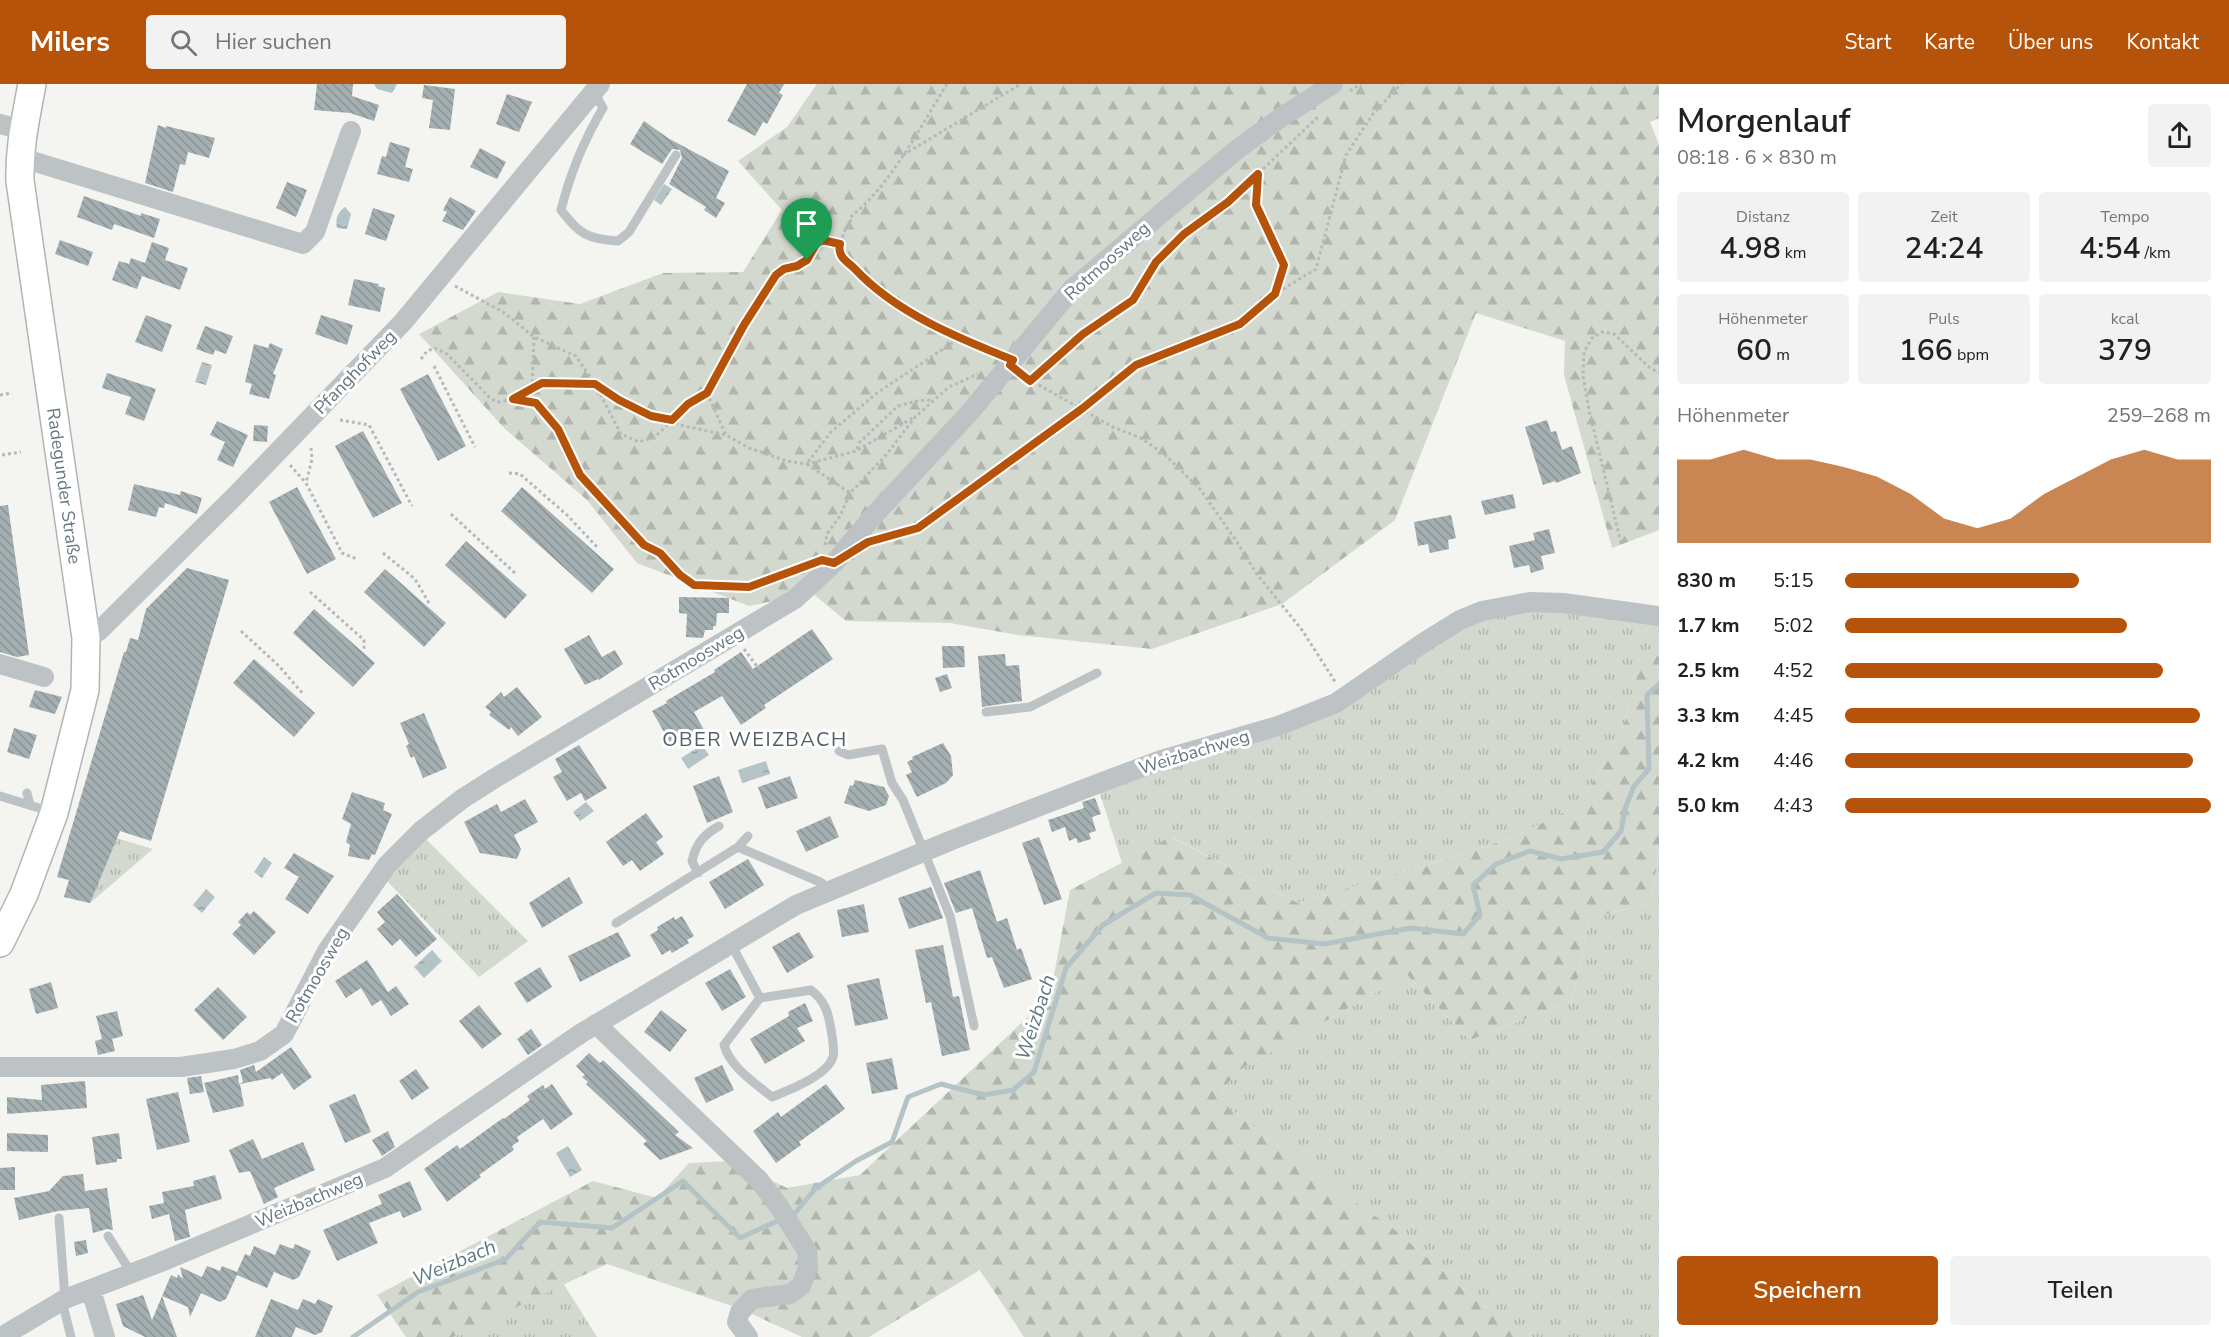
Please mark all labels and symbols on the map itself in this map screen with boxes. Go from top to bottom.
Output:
pin [781,198,832,260]
street label: Rotmoosweg [1059,216,1155,306]
street label: Pfanghofweg [309,325,401,419]
street label: Radegunder Straße [41,406,87,566]
street label: Rotmoosweg [644,620,748,696]
street label: Weizbachweg [1136,724,1252,780]
district label: OBER WEIZBACH [662,726,848,753]
street label: Rotmoosweg [280,923,354,1027]
water label: Weizbach [1009,971,1062,1063]
street label: Weizbachweg [252,1167,366,1233]
water label: Weizbach [408,1233,500,1292]

